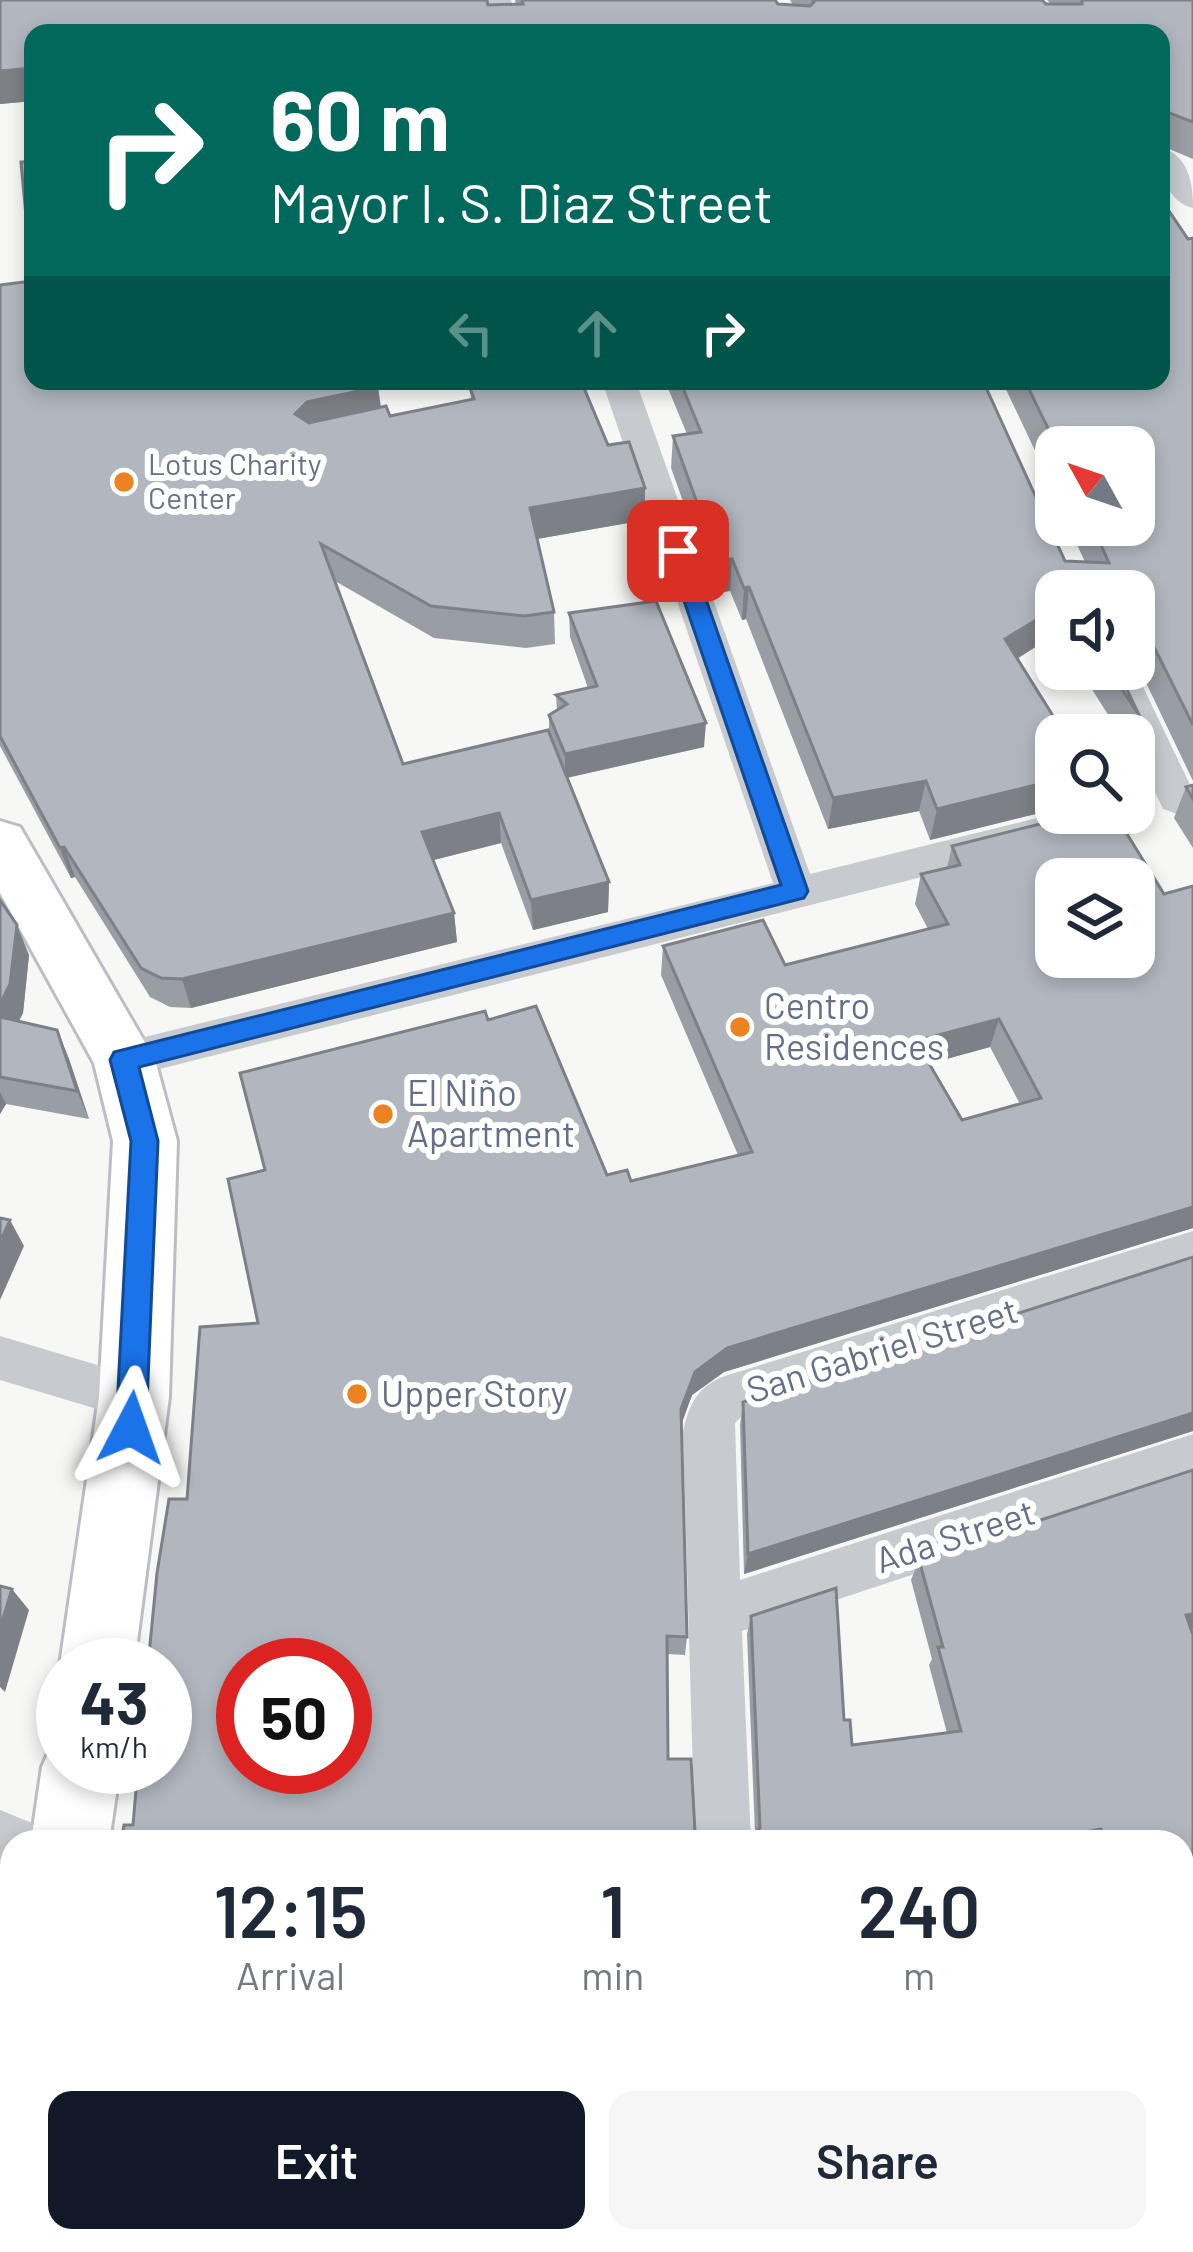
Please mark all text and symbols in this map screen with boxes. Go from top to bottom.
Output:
text: 60 m [270,67,450,168]
icon: right [72,72,228,228]
text: Mayor I. S. Diaz Street [270,169,773,234]
icon: left [438,300,504,366]
icon: ahead [564,300,630,366]
icon: right [690,300,756,366]
north arrow [1035,426,1155,546]
map controls [1035,426,1155,978]
place label: Lotus Charity Center [148,445,322,515]
marker: Lotus Charity Center [111,469,137,495]
pin [627,500,729,602]
icon: arrive [645,518,711,584]
button: sound [1035,570,1155,690]
button: search [1035,714,1155,834]
button: layers [1035,858,1155,978]
place label: Centro Residences [764,983,944,1067]
marker: Centro Residences [727,1014,753,1040]
place label: El Niño Apartment [407,1070,575,1154]
marker: El Niño Apartment [370,1101,396,1127]
street label: San Gabriel Street [741,1287,1022,1410]
position arrow [68,1365,194,1491]
place label: Upper Story [381,1371,567,1414]
marker: Upper Story [344,1381,370,1407]
street label: Ada Street [869,1489,1040,1581]
speed limit sign: 50 [216,1638,372,1794]
text: 43 [80,1665,148,1737]
text: km/h [80,1728,148,1764]
text: 12:15 [213,1866,368,1952]
text: 1 [600,1866,625,1952]
text: 240 [858,1866,981,1952]
text: Arrival [236,1951,345,1998]
text: min [581,1951,644,1998]
text: m [903,1951,935,1998]
button: Exit [48,2091,585,2229]
button: Share [609,2091,1146,2229]

